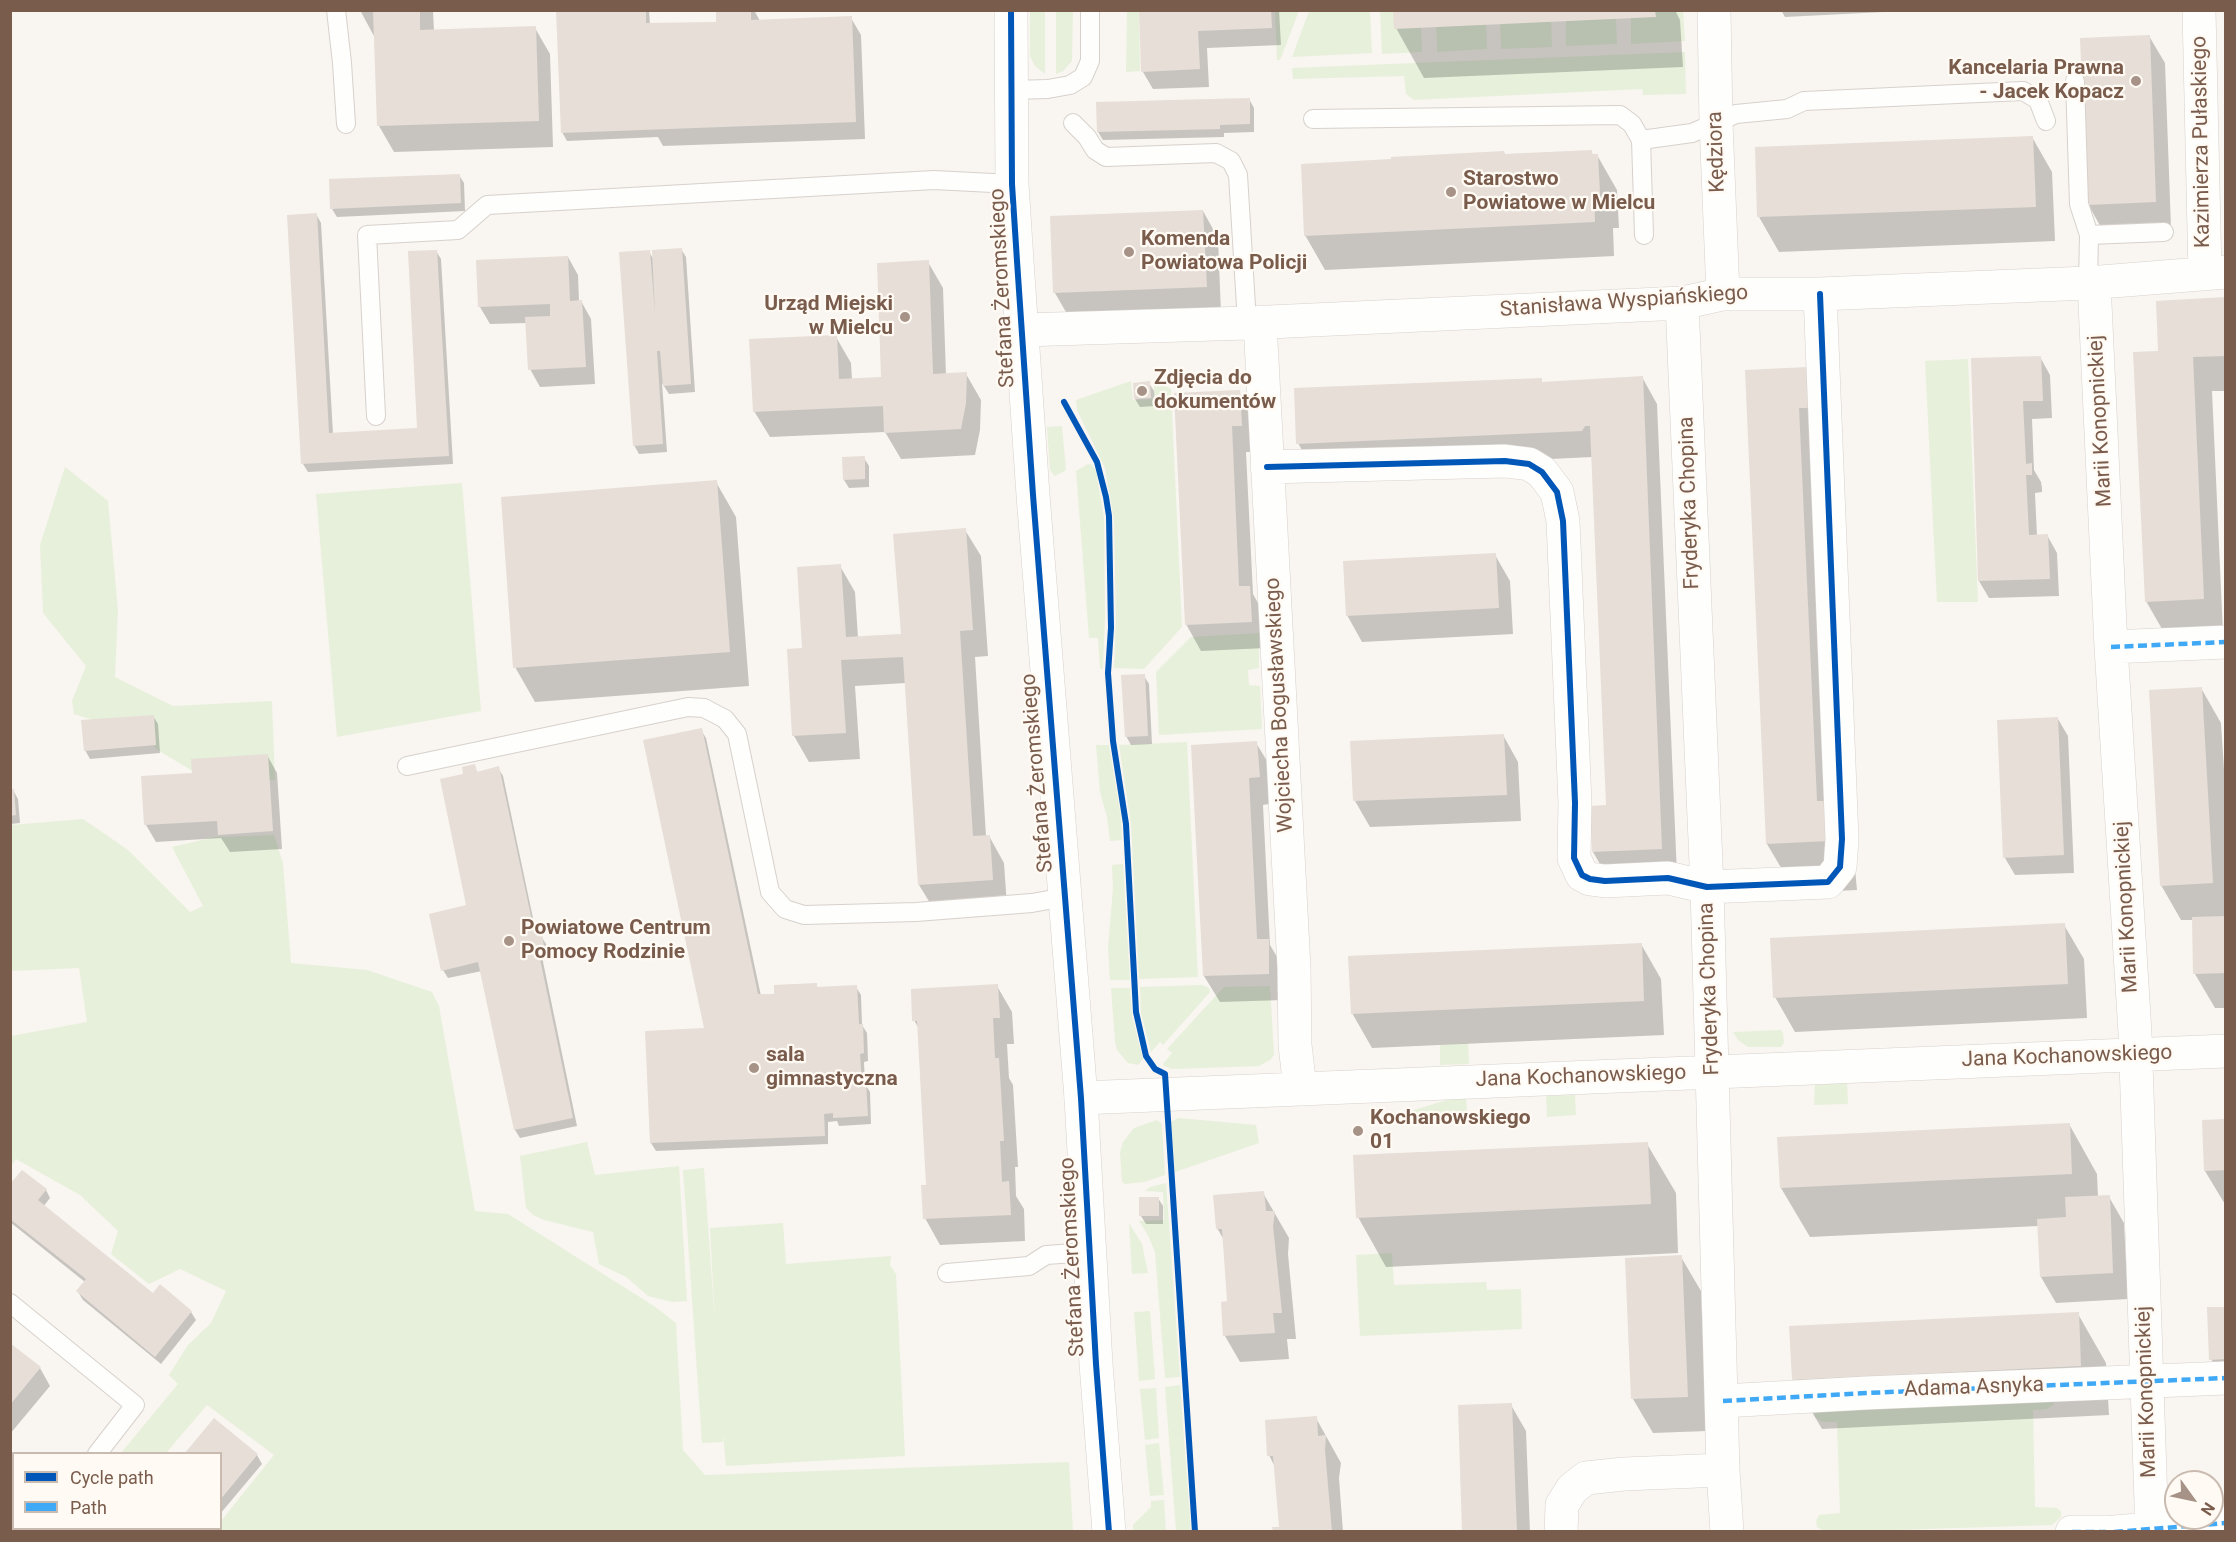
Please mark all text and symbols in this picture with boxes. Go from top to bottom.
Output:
street label: Kazimierza Pułaskiego [2188,36,2216,248]
place label: Kancelaria Prawna - Jacek Kopacz [1948,56,2124,106]
marker: Kancelaria Prawna - Jacek Kopacz [2129,74,2143,88]
street label: Kędziora [1703,111,1731,193]
place label: Starostwo Powiatowe w Mielcu [1463,167,1655,217]
marker: Starostwo Powiatowe w Mielcu [1444,185,1458,199]
street label: Stefana Żeromskiego [985,188,1021,388]
place label: Komenda Powiatowa Policji [1141,227,1307,277]
marker: Komenda Powiatowa Policji [1122,245,1136,259]
street label: Stanisława Wyspiańskiego [1499,281,1749,323]
place label: Urząd Miejski w Mielcu [764,292,893,342]
marker: Urząd Miejski w Mielcu [898,310,912,324]
street label: Marii Konopnickiej [2084,334,2118,508]
place label: Zdjęcia do dokumentów [1154,366,1276,416]
marker: Zdjęcia do dokumentów [1135,384,1149,398]
street label: Fryderyka Chopina [1674,416,1706,590]
street label: Wojciecha Bogusławskiego [1261,577,1299,833]
street label: Stefana Żeromskiego [1017,672,1059,874]
street label: Marii Konopnickiej [2110,820,2144,994]
street label: Fryderyka Chopina [1694,902,1726,1076]
place label: Powiatowe Centrum Pomocy Rodzinie [521,916,711,966]
marker: Powiatowe Centrum Pomocy Rodzinie [502,934,516,948]
street label: Jana Kochanowskiego [1961,1041,2173,1073]
place label: sala gimnastyczna [766,1043,898,1093]
marker: sala gimnastyczna [747,1061,761,1075]
street label: Jana Kochanowskiego [1475,1061,1687,1093]
place label: Kochanowskiego 01 [1370,1106,1531,1156]
marker: Kochanowskiego 01 [1351,1124,1365,1138]
street label: Stefana Żeromskiego [1055,1157,1091,1357]
street label: Marii Konopnickiej [2131,1306,2163,1478]
street label: Adama Asnyka [1904,1373,2044,1403]
legend [12,1452,222,1530]
text: Cycle path [70,1467,154,1488]
north arrow [2164,1470,2224,1530]
text: Path [70,1497,107,1518]
text: N [2197,1499,2219,1519]

